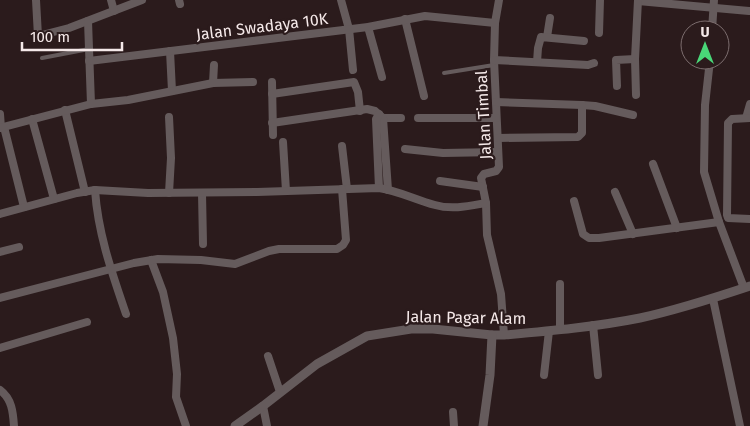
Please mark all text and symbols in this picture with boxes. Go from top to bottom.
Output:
street label: Jalan Swadaya 10K [195,9,330,44]
scale bar [22,20,122,52]
north arrow [680,20,730,70]
text: U [700,24,710,41]
text: 100 m [30,28,70,46]
street label: Jalan Timbal [472,70,495,160]
street label: Jalan Pagar Alam [406,307,526,328]

